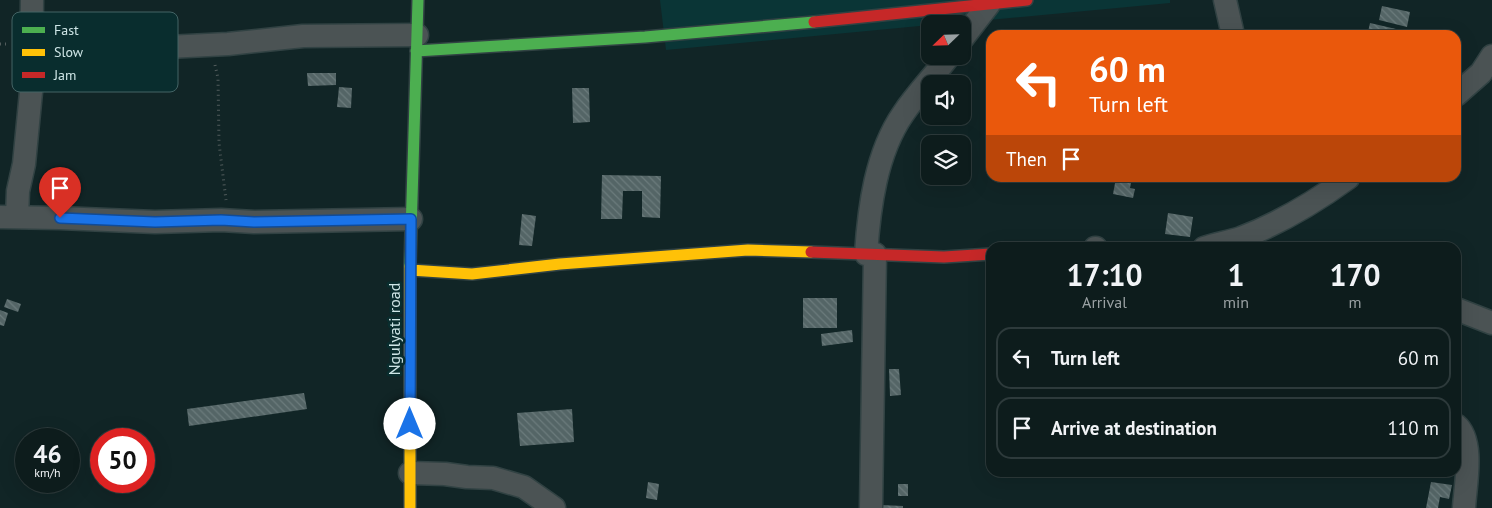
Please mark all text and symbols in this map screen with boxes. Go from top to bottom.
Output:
legend [12,12,178,92]
north arrow [921,15,971,65]
map controls [921,15,971,185]
text: Fast [54,21,79,39]
text: Slow [54,43,84,61]
text: 60 m [1089,46,1166,92]
icon: left [1006,50,1071,115]
text: Jam [53,66,76,84]
button: sound [921,75,971,125]
text: Turn left [1089,90,1168,118]
button: layers [921,135,971,185]
icon: arrive [1057,145,1085,173]
text: Then [1006,147,1047,171]
pin [39,167,81,218]
icon: arrive [46,174,74,202]
text: 17:10 [1066,255,1143,294]
text: 1 [1228,255,1245,294]
text: 170 [1329,255,1381,294]
street label: Ngulyati road [384,283,404,375]
text: Arrival [1082,292,1127,312]
text: min [1223,292,1249,312]
text: m [1349,292,1362,312]
icon: left [1008,344,1036,372]
text: Turn left [1051,346,1120,370]
text: 60 m [1398,346,1439,370]
position arrow [383,397,435,449]
icon: arrive [1008,414,1036,442]
text: Arrive at destination [1051,416,1217,440]
text: 110 m [1387,416,1439,440]
speed limit sign: 50 [90,428,155,493]
text: 46 [33,438,62,470]
text: km/h [34,465,61,480]

